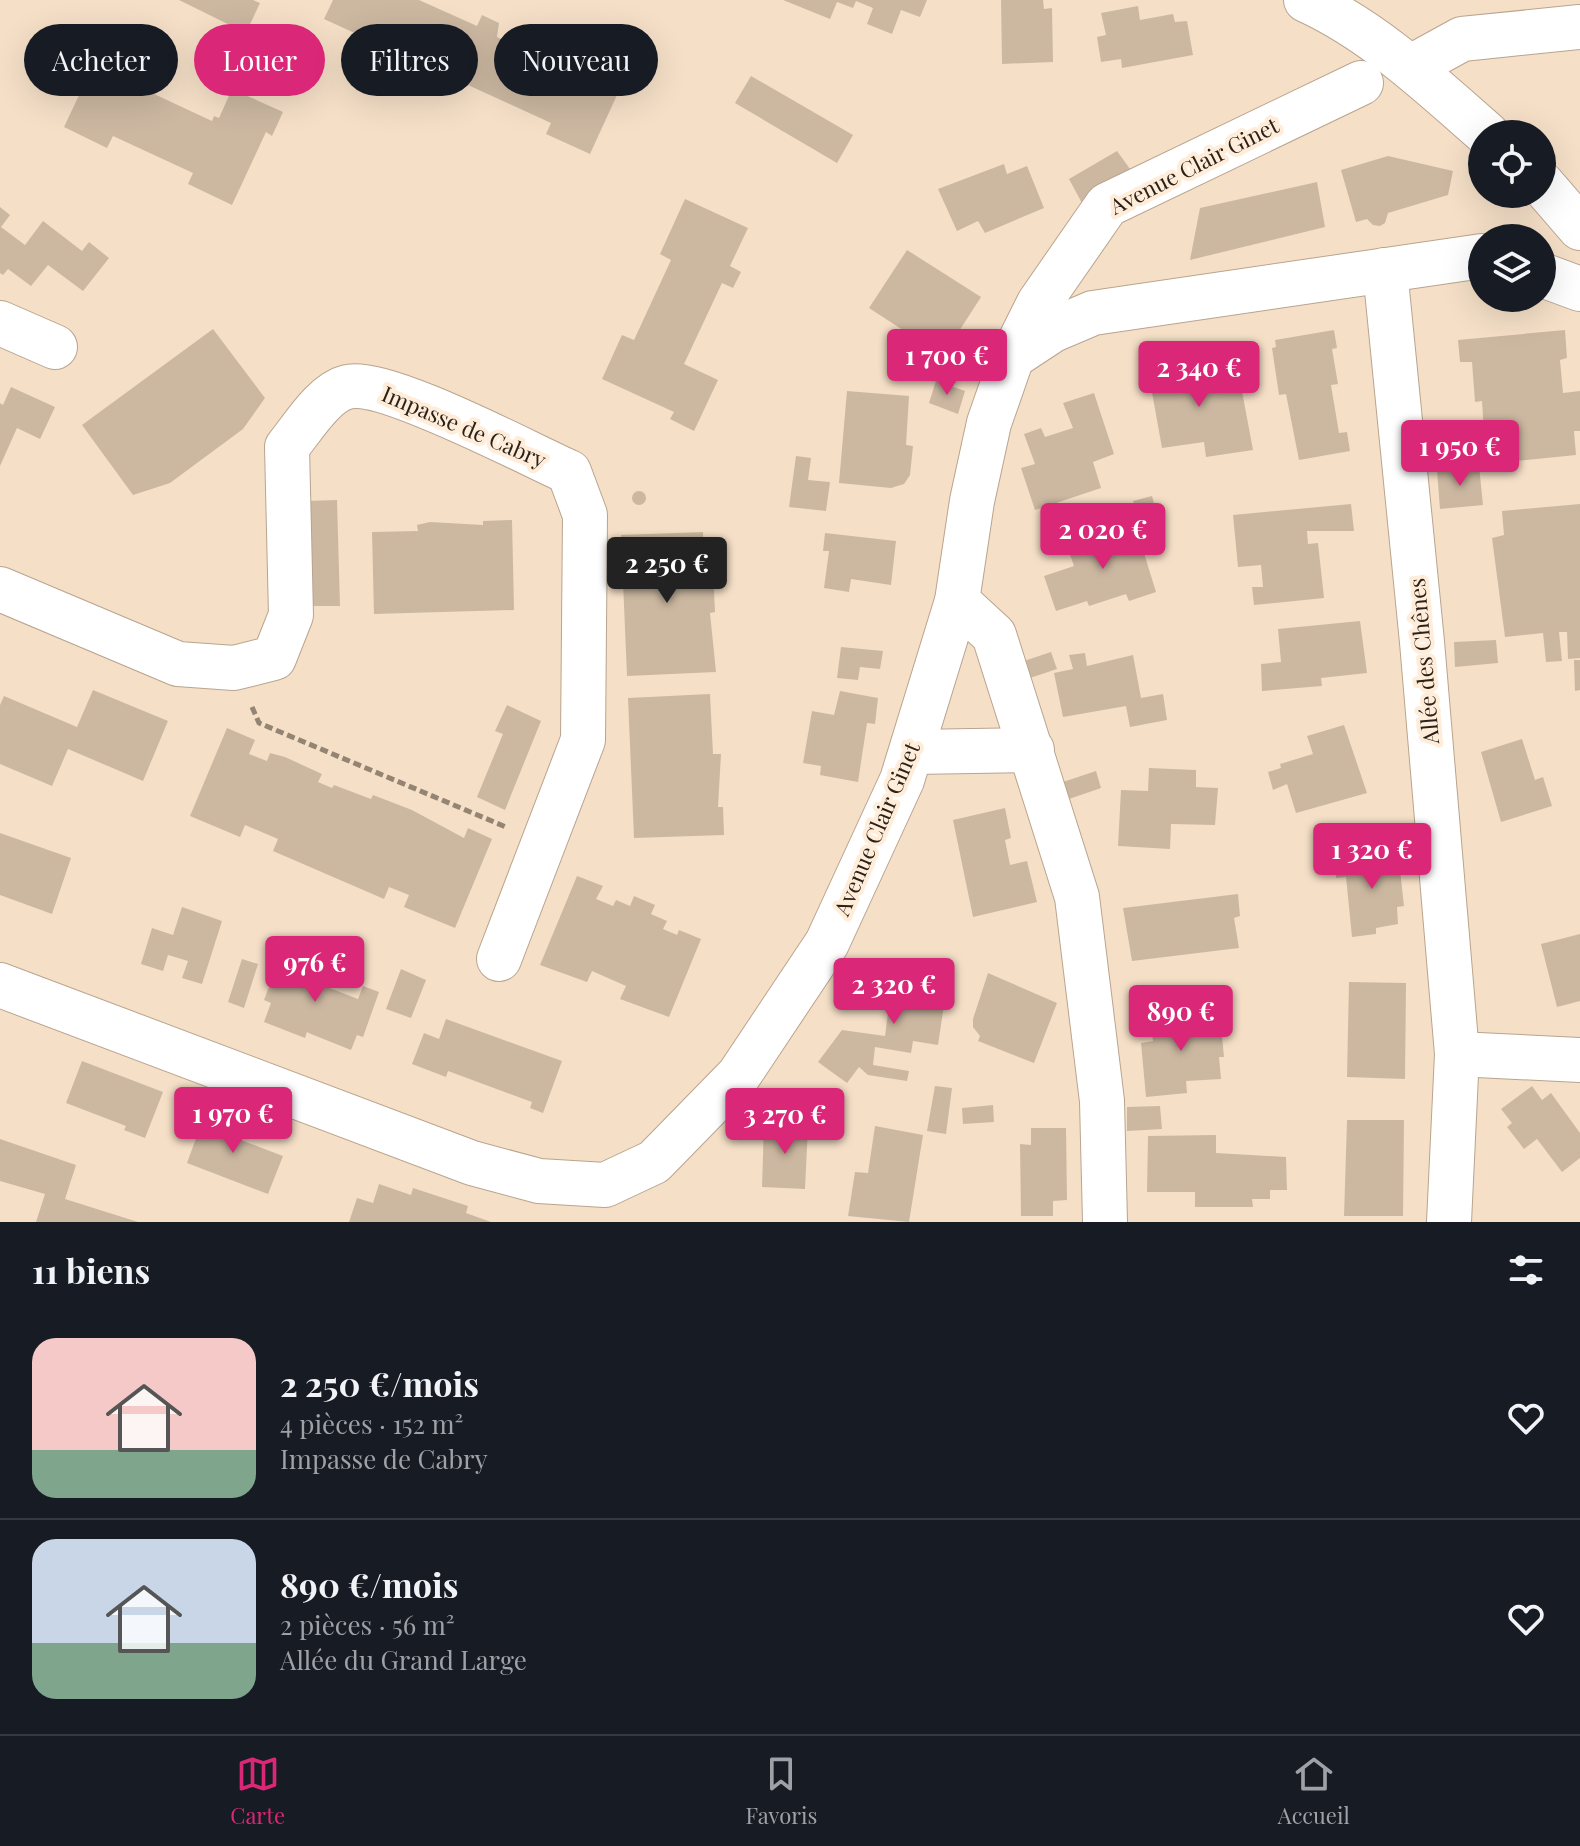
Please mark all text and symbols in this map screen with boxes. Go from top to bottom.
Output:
chip: Acheter [24,24,178,96]
chip: Louer [194,24,325,96]
chip: Filtres [341,24,478,96]
chip: Nouveau [494,24,658,96]
street label: Avenue Clair Ginet [1103,109,1284,221]
map controls [1468,120,1556,312]
button: locate [1468,120,1556,208]
button: layers [1468,224,1556,312]
pin: 1 700 € [873,329,1021,397]
text: 1 700 € [905,337,989,372]
pin: 2 340 € [1125,341,1273,409]
text: 2 340 € [1156,349,1242,384]
street label: Impasse de Cabry [378,378,551,474]
pin: 1 950 € [1386,420,1534,488]
text: 1 950 € [1419,428,1501,463]
pin: 2 020 € [1029,503,1177,571]
text: 2 020 € [1058,511,1148,546]
pin: 2 250 € [593,537,741,605]
text: 2 250 € [625,545,709,580]
street label: Allée des Chênes [1401,577,1445,746]
street label: Avenue Clair Ginet [826,736,927,921]
pin: 1 320 € [1298,823,1446,891]
text: 1 320 € [1331,831,1413,866]
pin: 976 € [259,936,371,1004]
text: 976 € [283,944,347,979]
pin: 2 320 € [820,958,968,1026]
text: 2 320 € [852,966,936,1001]
pin: 890 € [1125,985,1237,1053]
text: 890 € [1147,993,1215,1028]
pin: 1 970 € [159,1087,307,1155]
pin: 3 270 € [711,1088,859,1156]
text: 1 970 € [192,1095,274,1130]
text: 3 270 € [743,1096,827,1131]
text: 11 biens [32,1247,150,1293]
icon: filters [1504,1248,1548,1292]
text: 2 250 €/mois [280,1360,479,1406]
icon: home [96,1370,192,1466]
icon: heart [1504,1396,1548,1440]
text: 4 pièces · 152 m² [280,1406,463,1441]
text: Impasse de Cabry [280,1441,488,1476]
text: 890 €/mois [280,1561,458,1607]
icon: home [96,1571,192,1667]
icon: heart [1504,1597,1548,1641]
text: 2 pièces · 56 m² [280,1607,455,1642]
text: Allée du Grand Large [280,1642,527,1677]
tab: Carte [230,1752,285,1830]
tab: Favoris [746,1752,817,1830]
tab: Accueil [1278,1752,1350,1830]

